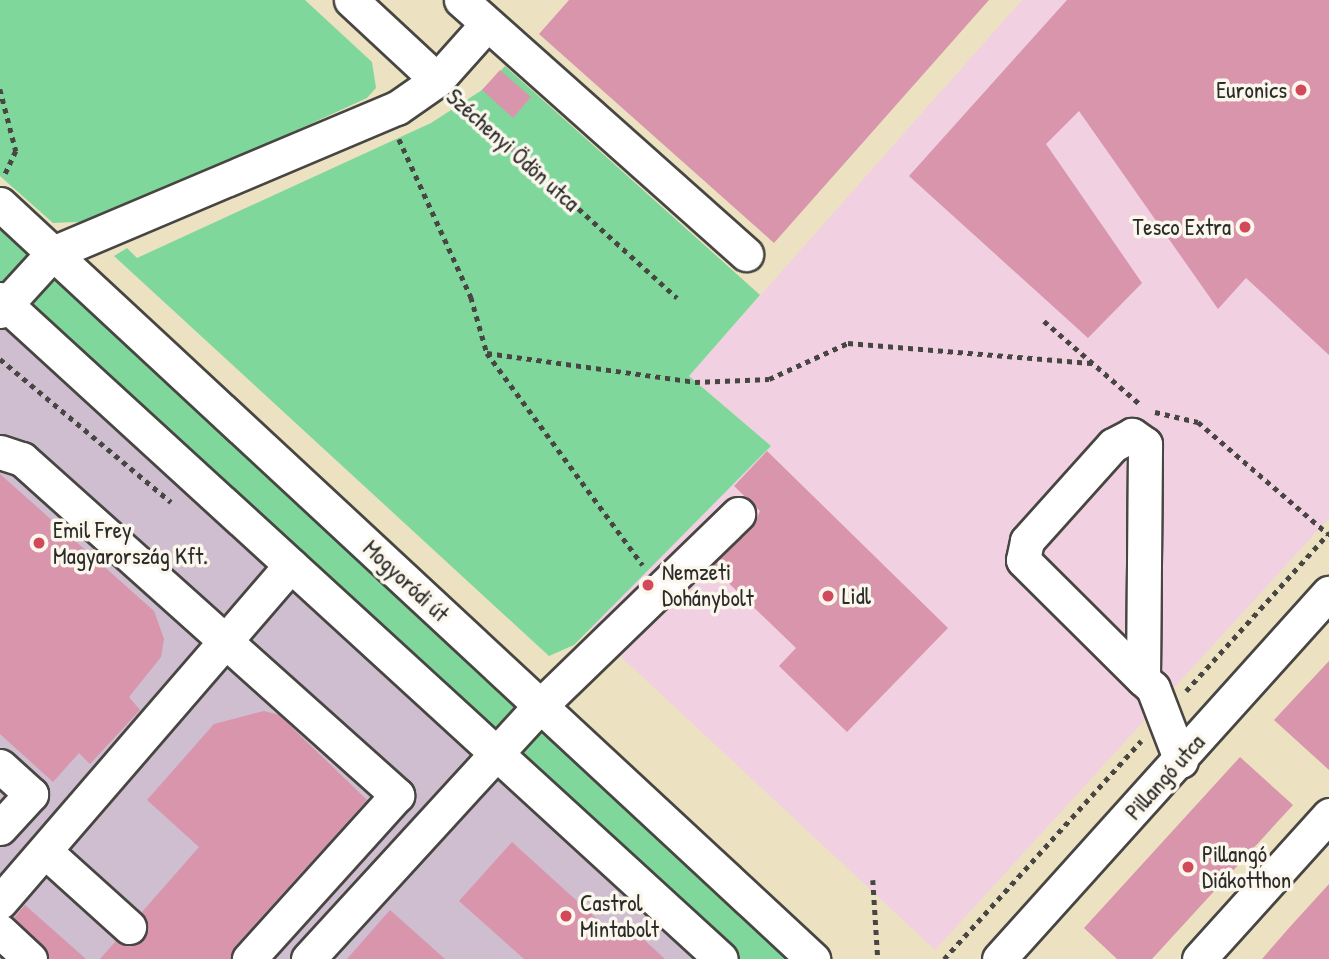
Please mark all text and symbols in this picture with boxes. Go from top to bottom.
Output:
place label: Euronics [1216,76,1287,104]
marker: Euronics [1293,82,1309,98]
street label: Széchenyi Ödön utca [441,83,585,217]
place label: Tesco Extra [1132,213,1231,241]
marker: Tesco Extra [1237,219,1253,235]
place label: Emil Frey Magyarország Kft. [53,516,208,570]
street label: Mogyoródi út [358,534,454,628]
marker: Emil Frey Magyarország Kft. [31,535,47,551]
place label: Nemzeti Dohánybolt [662,558,754,612]
marker: Nemzeti Dohánybolt [640,577,656,593]
place label: Lidl [842,582,871,610]
marker: Lidl [820,588,836,604]
street label: Pillangó utca [1119,729,1211,825]
place label: Pillangó Diákotthon [1202,840,1291,894]
marker: Pillangó Diákotthon [1180,859,1196,875]
place label: Castrol Mintabolt [580,889,659,943]
marker: Castrol Mintabolt [558,908,574,924]

